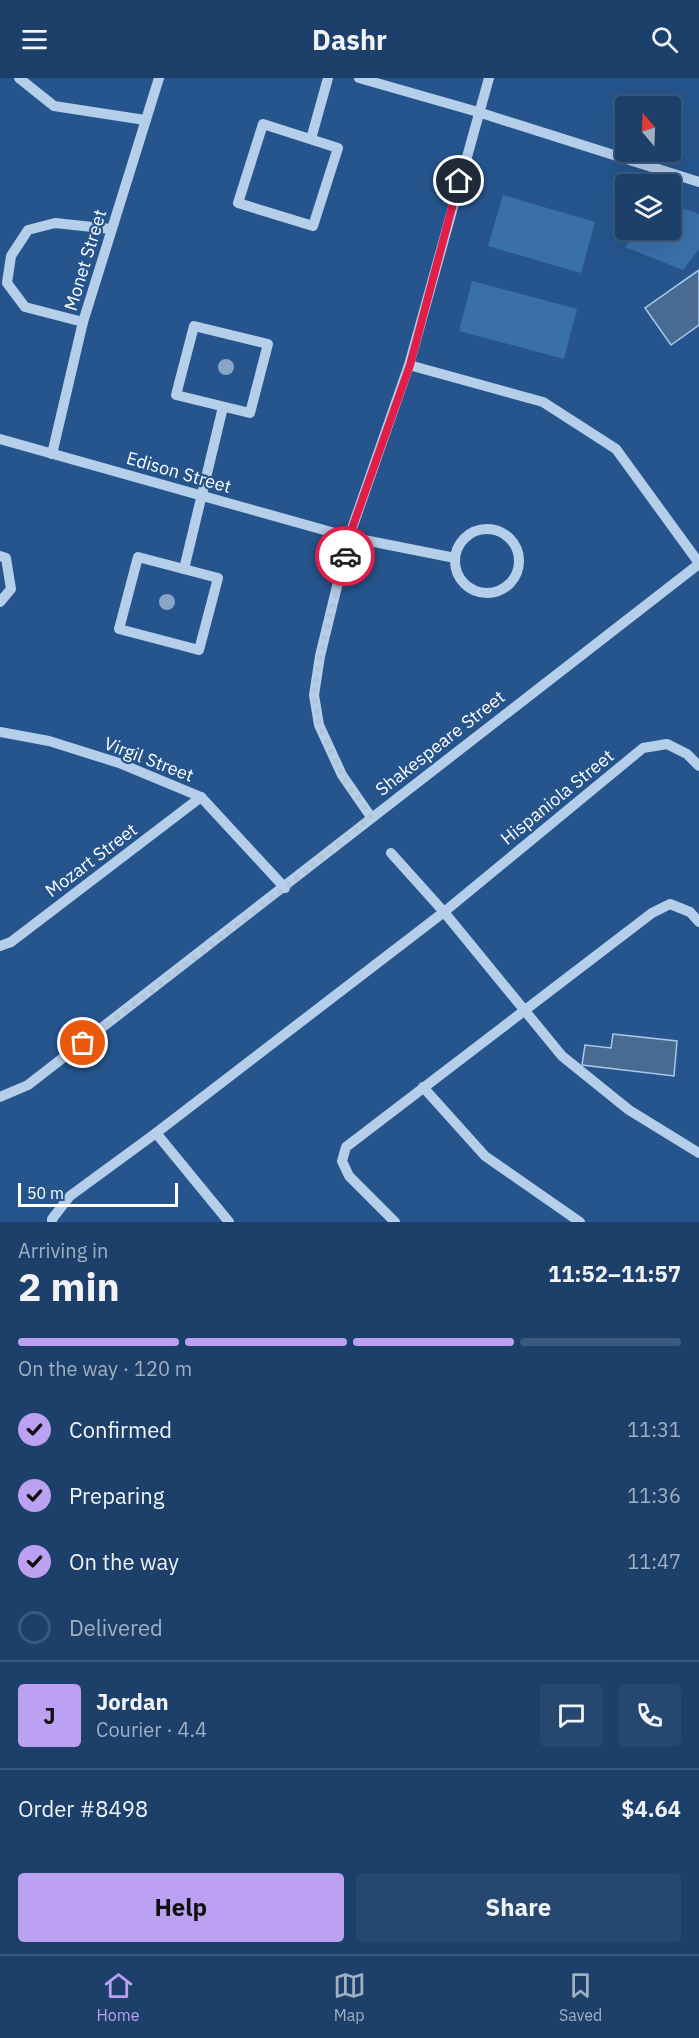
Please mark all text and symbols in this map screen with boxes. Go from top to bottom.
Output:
text: Dashr [312,22,387,57]
icon: menu [18,23,51,56]
icon: search [648,23,681,56]
north arrow [615,96,681,162]
map controls [615,96,681,240]
pin [433,155,484,206]
icon: home [442,164,475,197]
button: layers [615,174,681,240]
street label: Monet Street [59,207,111,313]
street label: Edison Street [124,446,234,498]
courier [315,526,375,586]
icon: car [329,540,362,573]
street label: Shakespeare Street [371,685,509,801]
street label: Virgil Street [101,731,197,787]
street label: Hispaniola Street [496,744,618,850]
street label: Mozart Street [40,818,142,902]
pin [57,1017,108,1068]
icon: bag [66,1026,99,1059]
scale bar [18,1180,178,1208]
text: 50 m [27,1183,64,1203]
text: Arriving in [18,1237,108,1264]
text: 11:52–11:57 [548,1259,681,1288]
text: 2 min [18,1261,120,1312]
text: On the way · 120 m [18,1355,192,1382]
icon: check [18,1413,51,1446]
text: Confirmed [69,1415,172,1444]
text: 11:31 [627,1416,681,1443]
icon: check [18,1479,51,1512]
text: Preparing [69,1481,164,1510]
text: 11:36 [627,1482,681,1509]
icon: check [18,1545,51,1578]
text: On the way [69,1547,179,1576]
text: 11:47 [627,1548,681,1575]
text: Delivered [69,1613,163,1642]
button: chat [540,1684,603,1747]
button: phone [618,1684,681,1747]
text: Jordan [96,1687,169,1716]
text: J [43,1701,56,1730]
text: Courier · 4.4 [96,1716,207,1743]
text: Order #8498 [18,1794,148,1823]
text: $4.64 [621,1794,681,1823]
button: Help [18,1873,344,1942]
button: Share [356,1873,681,1942]
tab: Home [97,1969,140,2025]
tab: Map [333,1969,366,2025]
tab: Saved [559,1969,602,2025]

